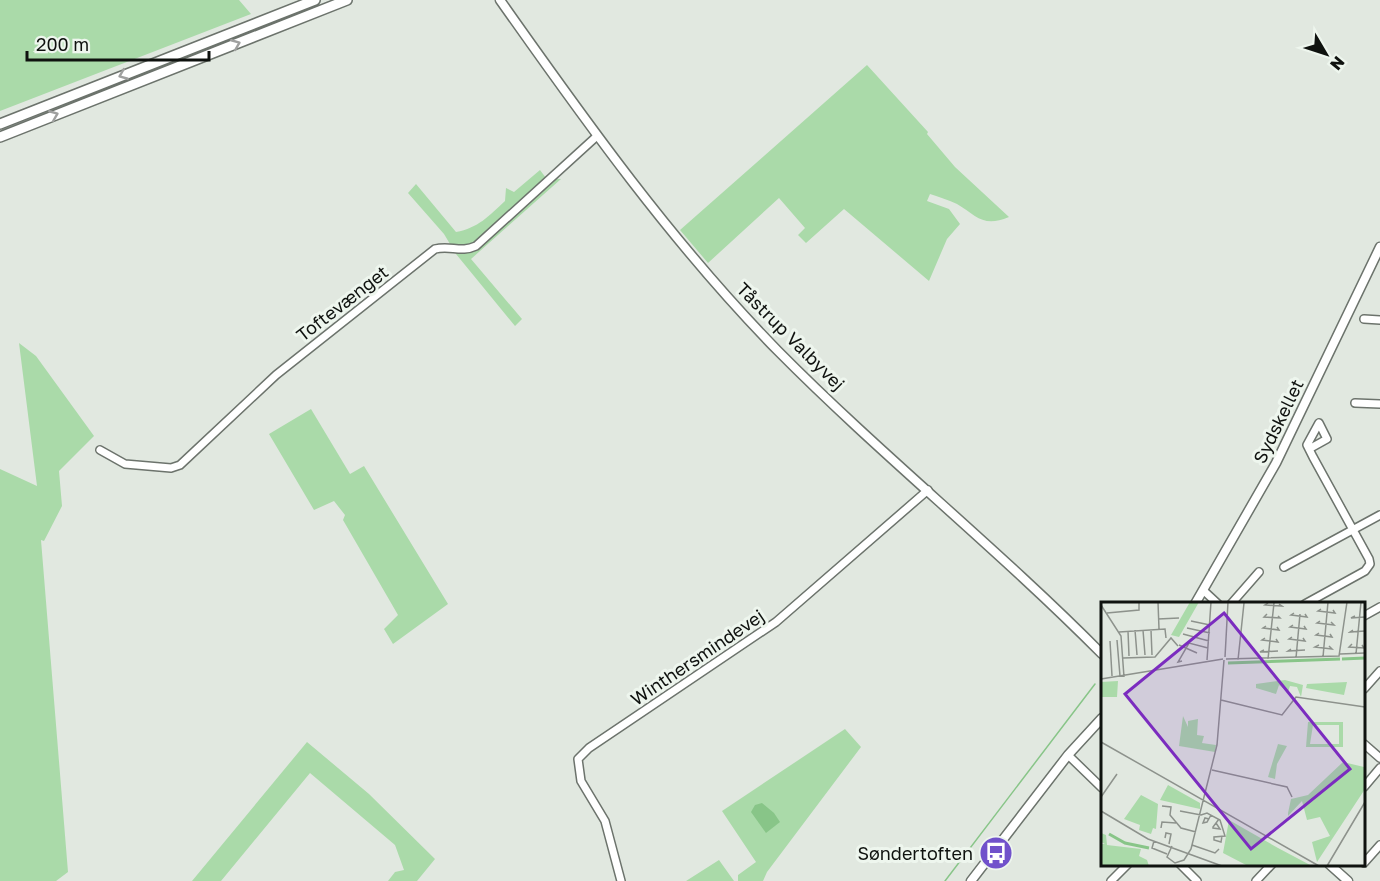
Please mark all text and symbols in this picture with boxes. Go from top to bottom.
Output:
scale bar [27,24,208,62]
north arrow [1296,24,1356,84]
text: 200 m [36,33,89,55]
one-way arrow [230,39,241,51]
text: N [1326,52,1349,74]
one-way arrow [119,68,129,81]
one-way arrow [49,110,59,123]
street label: Toftevænget [292,260,392,346]
street label: Tåstrup Valbyvej [732,277,850,395]
street label: Sydskellet [1248,375,1308,467]
inset map [1101,602,1365,866]
street label: Winthersmindevej [626,604,768,710]
bus stop icon: Søndertoften [978,835,1014,871]
place label: Søndertoften [857,842,973,864]

